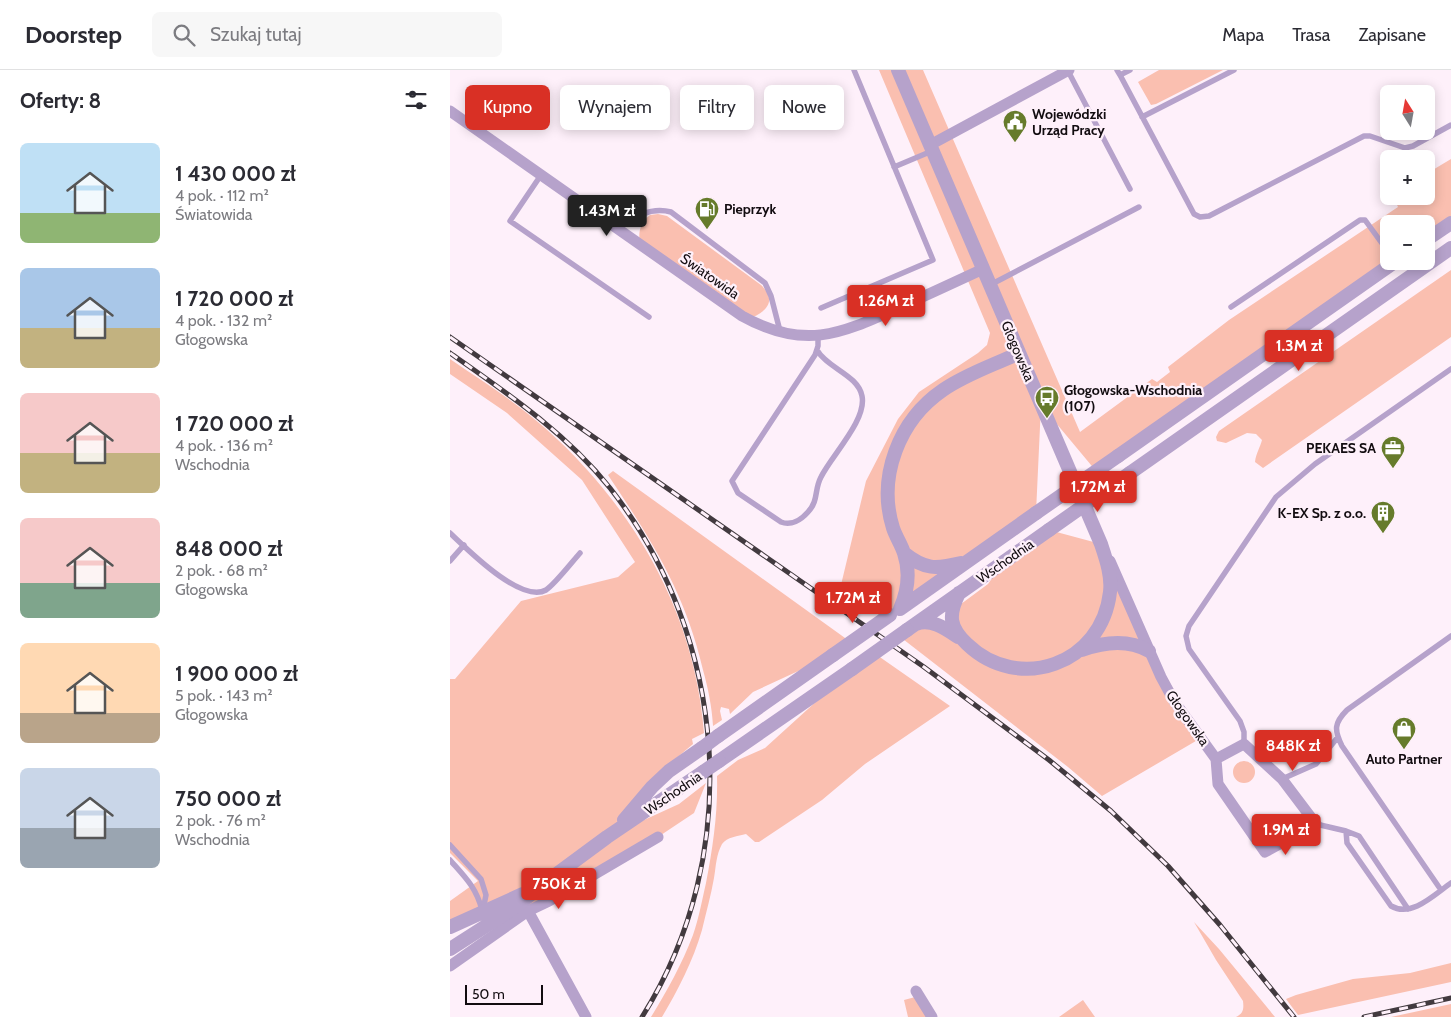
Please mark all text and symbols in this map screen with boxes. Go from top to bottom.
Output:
search box [152,12,502,57]
text: Doorstep [25,20,122,49]
icon: search [170,21,198,49]
text: Szukaj tutaj [210,23,301,46]
text: Mapa [1222,24,1264,46]
text: Trasa [1292,24,1330,46]
text: Zapisane [1358,24,1426,46]
chip: Kupno [465,85,550,130]
chip: Wynajem [560,85,670,130]
chip: Filtry [680,85,754,130]
chip: Nowe [764,85,844,130]
north arrow [1380,85,1435,140]
map controls [1380,85,1435,270]
icon: filters [402,86,430,114]
text: Oferty: 8 [20,88,101,113]
place label: Wojewódzki Urząd Pracy [1032,105,1106,139]
public building icon: Wojewódzki Urząd Pracy [1002,109,1028,143]
button: + [1380,150,1435,205]
text: 1 430 000 zł [175,161,296,186]
icon: home [60,163,120,223]
text: 4 pok. · 112 m² [175,186,269,205]
pin: 1.43M zł [555,194,659,237]
fuel station icon: Pieprzyk [694,196,720,230]
place label: Pieprzyk [724,200,777,218]
text: 1.43M zł [579,201,635,220]
text: Światowida [175,205,252,224]
button: − [1380,215,1435,270]
street label: Światowida [677,249,743,303]
pin: 1.26M zł [834,284,938,327]
text: 1 720 000 zł [175,286,293,311]
icon: home [60,288,120,348]
text: 1.26M zł [858,291,914,310]
text: 4 pok. · 132 m² [175,311,272,330]
street label: Głogowska [997,318,1039,384]
text: Głogowska [175,330,248,349]
pin: 1.3M zł [1253,330,1345,372]
text: 1.3M zł [1276,336,1322,355]
place label: Głogowska-Wschodnia (107) [1064,381,1202,415]
bus stop icon: Głogowska-Wschodnia (107) [1034,385,1060,419]
text: 1 720 000 zł [175,411,293,436]
icon: home [60,413,120,473]
office icon: PEKAES SA [1380,435,1406,469]
text: 4 pok. · 136 m² [175,436,273,455]
place label: PEKAES SA [1306,439,1376,457]
text: Wschodnia [175,455,250,474]
pin: 1.72M zł [1046,470,1150,513]
text: 1.72M zł [1071,477,1125,496]
building icon: K-EX Sp. z o.o. [1370,500,1396,534]
place label: K-EX Sp. z o.o. [1277,504,1366,522]
street label: Wschodnia [973,535,1037,587]
text: 848 000 zł [175,536,283,561]
icon: home [60,538,120,598]
text: 2 pok. · 68 m² [175,561,268,580]
text: Głogowska [175,580,248,599]
pin: 1.72M zł [801,582,905,624]
text: 1.72M zł [826,588,880,607]
text: 1 900 000 zł [175,661,298,686]
icon: home [60,663,120,723]
text: 5 pok. · 143 m² [175,686,273,705]
street label: Głogowska [1162,687,1214,750]
text: Głogowska [175,705,248,724]
shop icon: Auto Partner [1391,716,1417,750]
pin: 848K zł [1247,730,1339,772]
text: 848K zł [1266,736,1320,755]
place label: Auto Partner [1366,750,1443,768]
street label: Wschodnia [641,767,705,819]
text: 750 000 zł [175,786,281,811]
icon: home [60,788,120,848]
text: 2 pok. · 76 m² [175,811,266,830]
pin: 1.9M zł [1240,814,1332,856]
text: 1.9M zł [1263,820,1309,839]
text: Wschodnia [175,830,250,849]
pin: 750K zł [513,868,605,910]
text: 750K zł [532,874,586,893]
scale bar [465,982,542,1005]
text: 50 m [472,985,505,1003]

